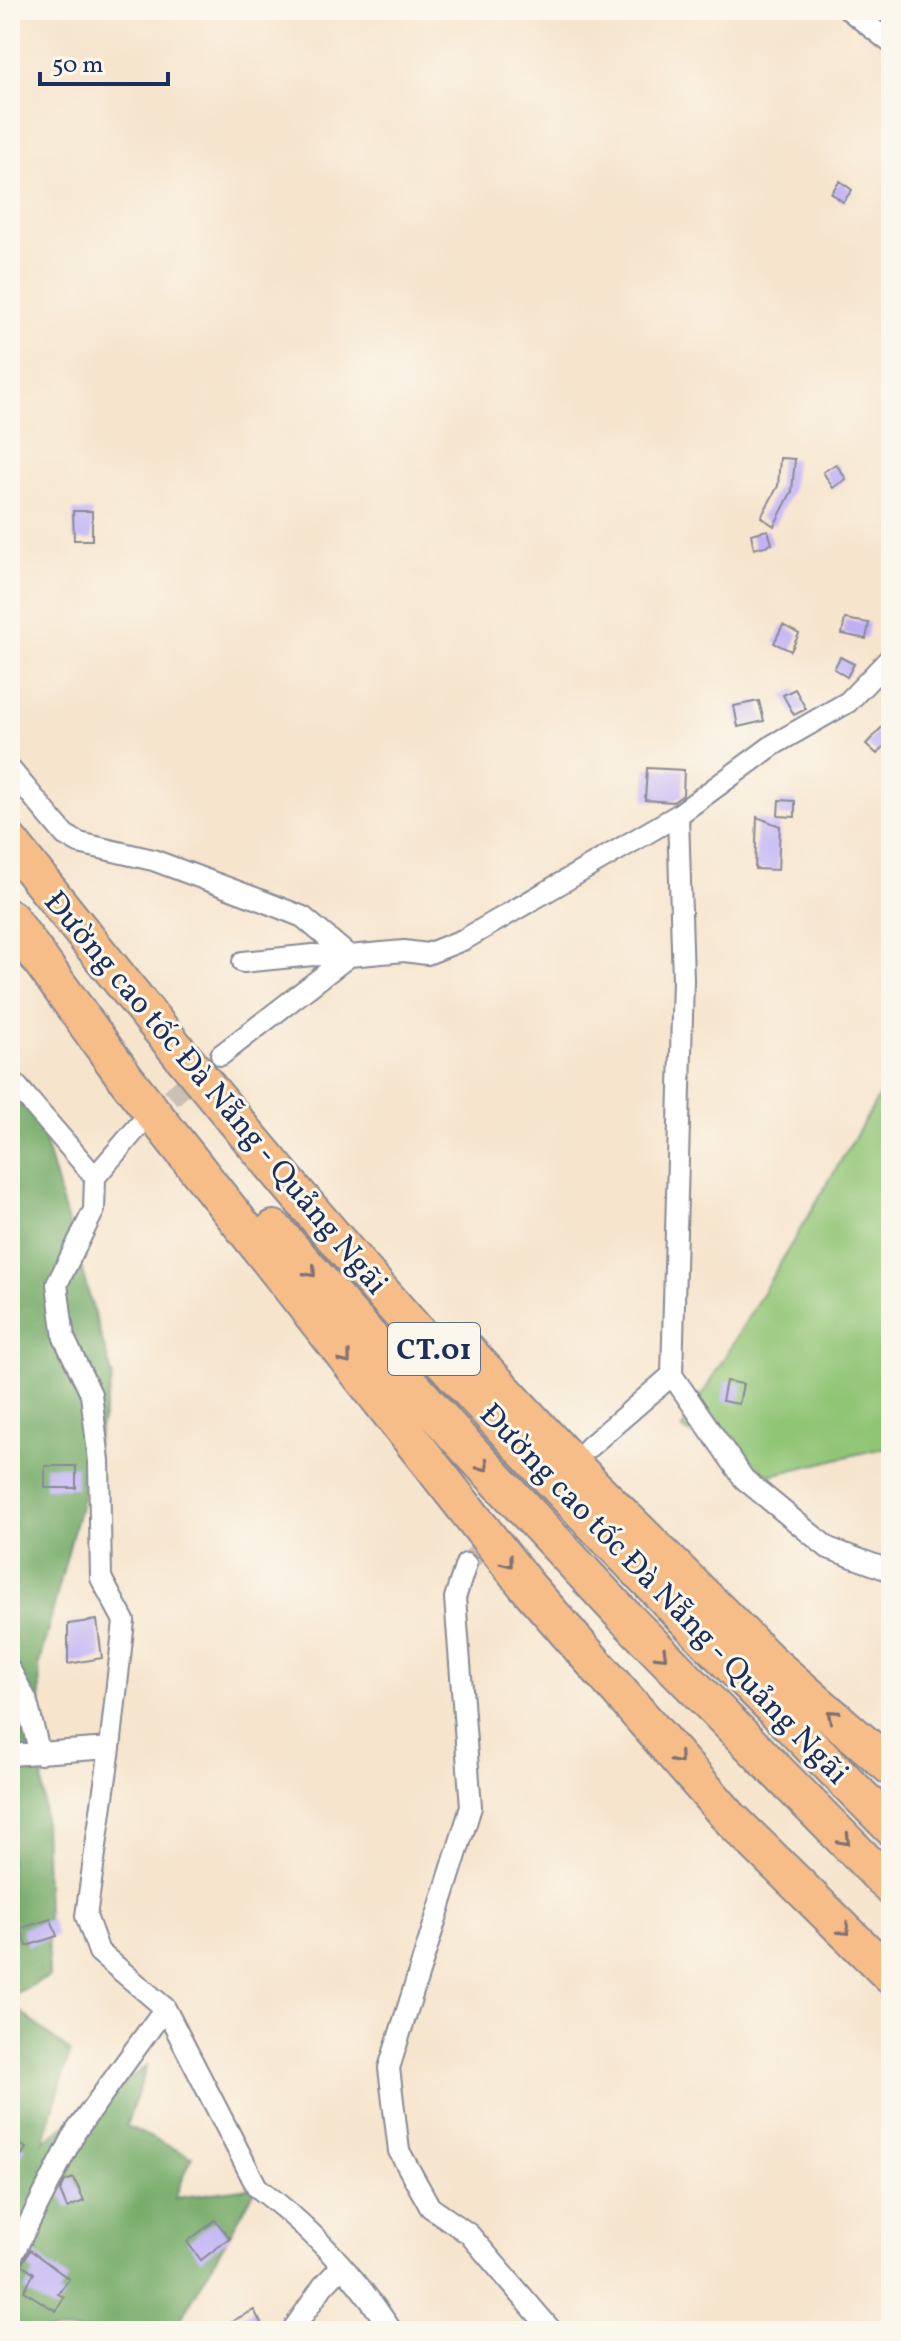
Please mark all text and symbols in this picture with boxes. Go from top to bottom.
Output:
scale bar [40,36,168,86]
text: 50 m [52,49,104,83]
street label: Đường cao tốc Đà Nẵng - Quảng Ngãi [32,883,397,1305]
one-way arrow [301,1262,315,1277]
road number: CT.01 [388,1323,480,1375]
one-way arrow [336,1350,351,1364]
street label: Đường cao tốc Đà Nẵng - Quảng Ngãi [468,1395,857,1796]
one-way arrow [474,1456,488,1471]
one-way arrow [498,1553,513,1567]
one-way arrow [653,1646,667,1660]
one-way arrow [827,1711,842,1725]
one-way arrow [668,1749,683,1764]
one-way arrow [836,1831,850,1845]
one-way arrow [836,1921,850,1936]

